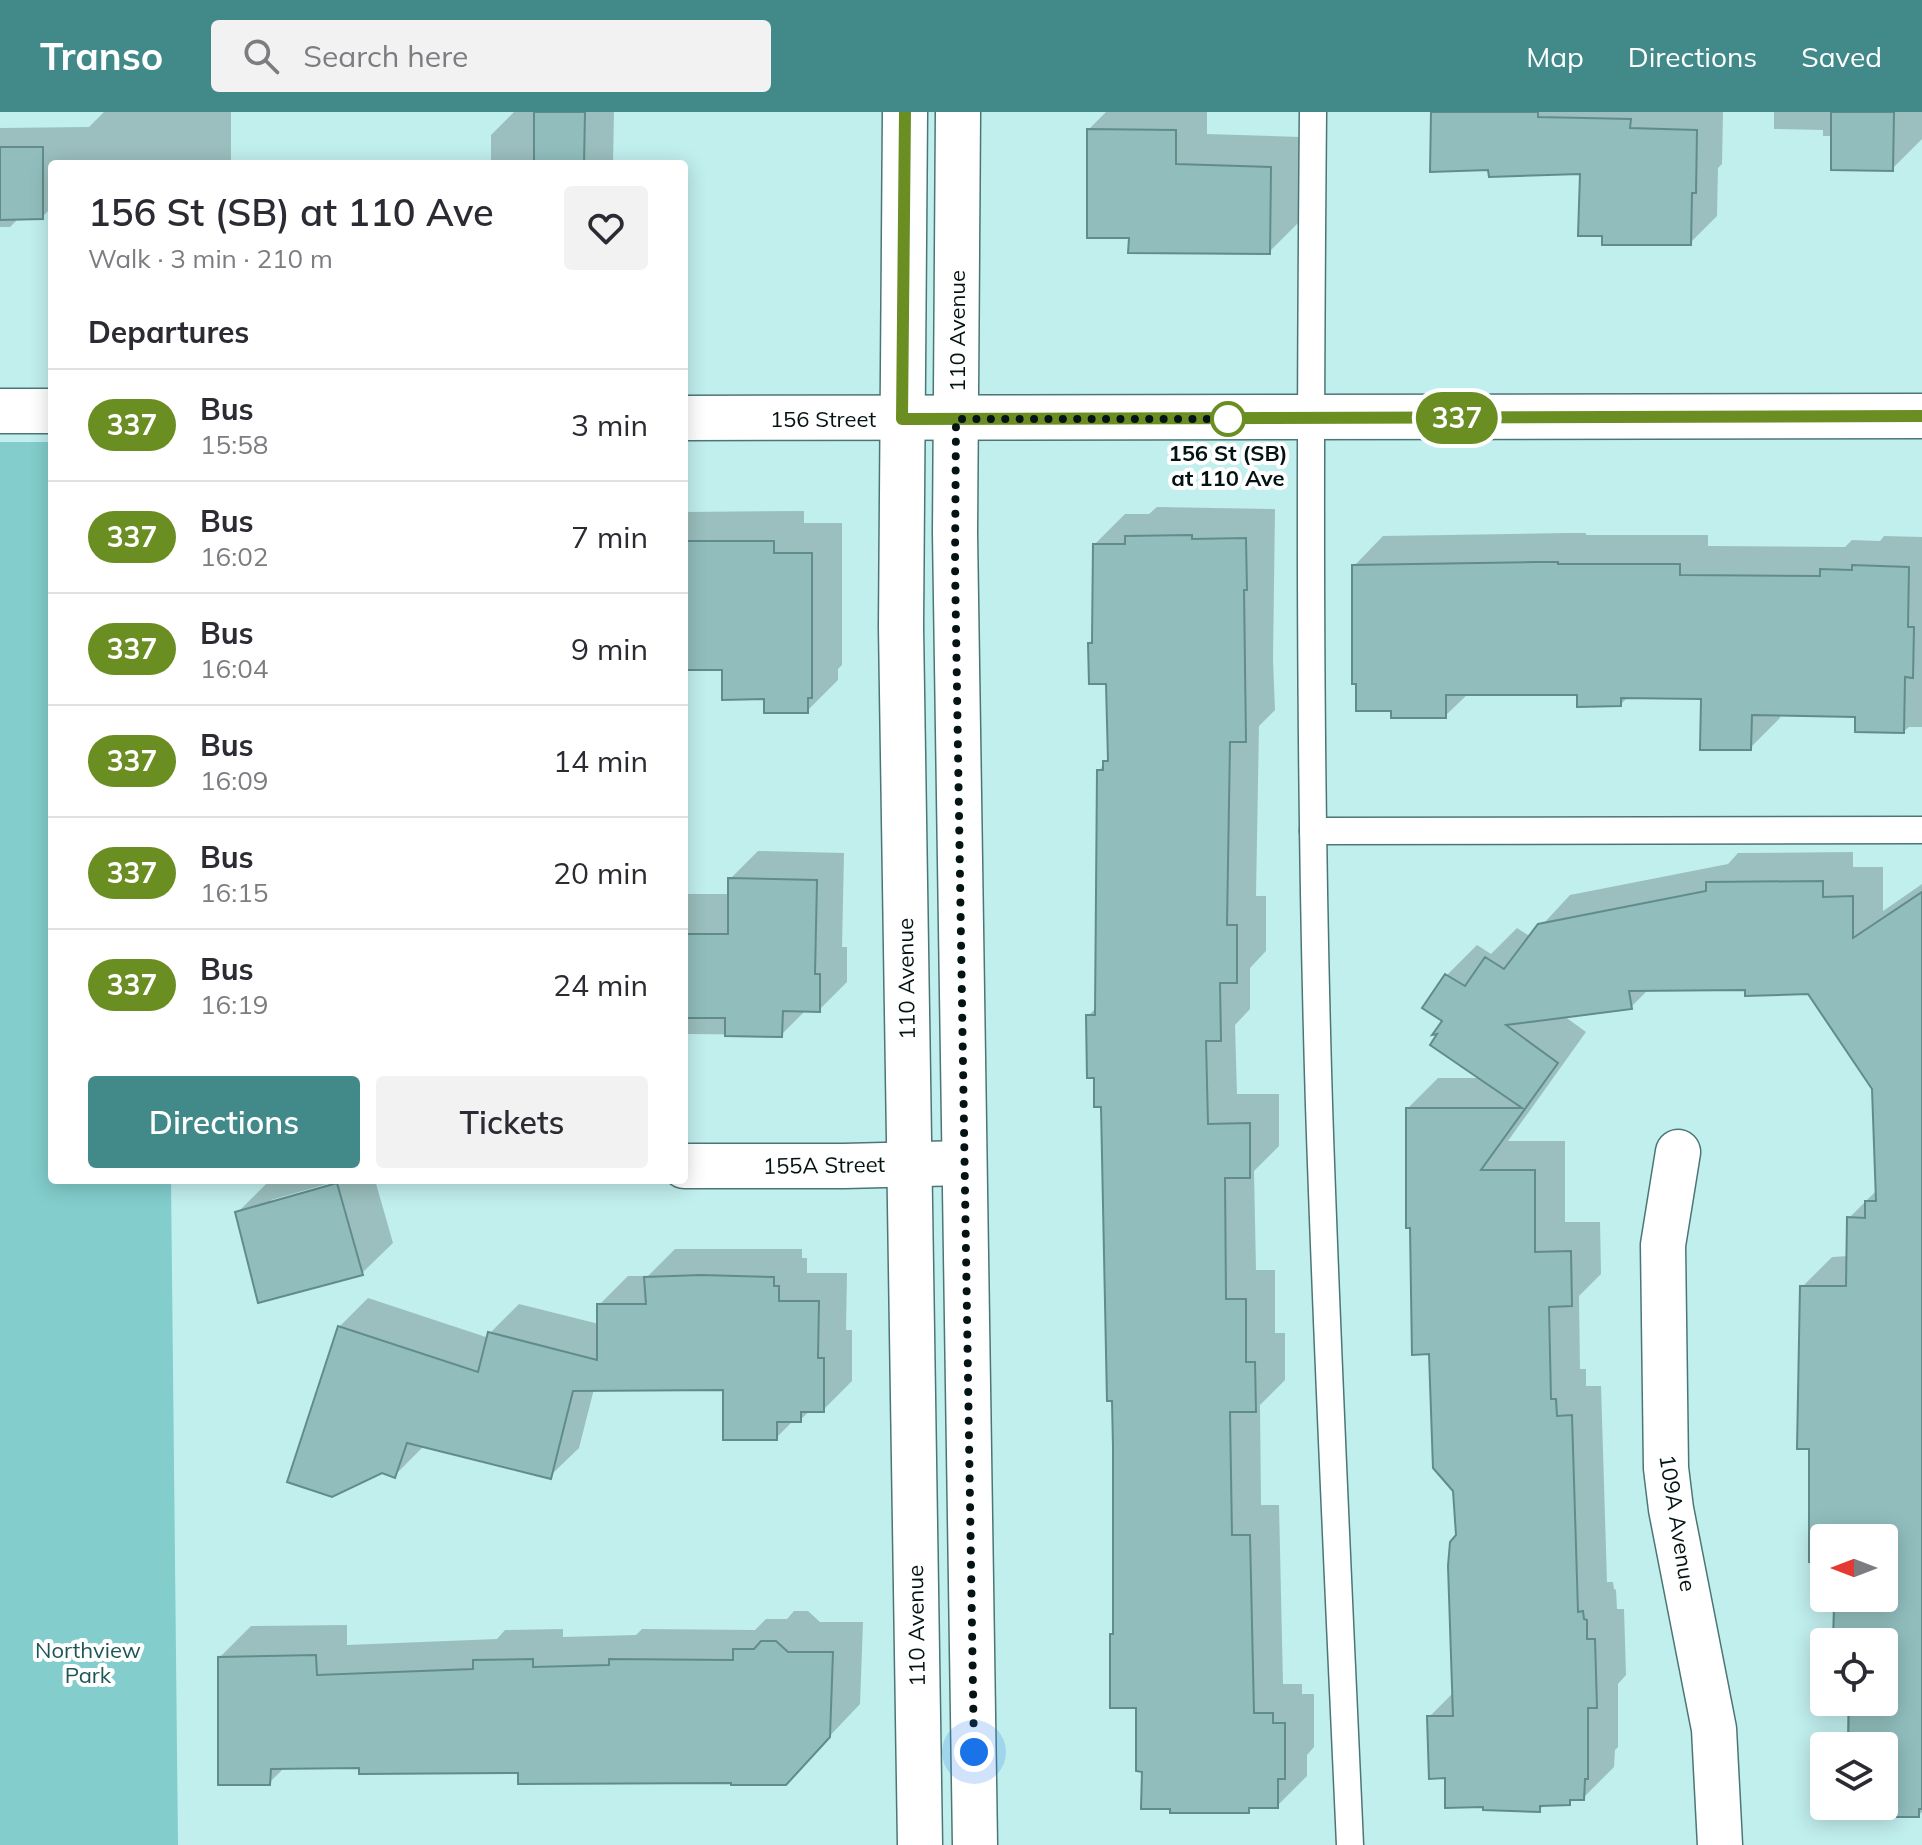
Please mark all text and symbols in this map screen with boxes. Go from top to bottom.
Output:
search box [211,20,771,92]
text: Transo [40,32,163,80]
icon: search [239,34,283,78]
text: Search here [303,37,468,75]
text: Map [1526,39,1584,74]
text: Directions [1628,39,1757,74]
text: Saved [1801,39,1882,74]
button: heart [564,186,648,270]
text: 156 St (SB) at 110 Ave [88,188,494,236]
text: Walk · 3 min · 210 m [88,242,333,275]
street label: 110 Avenue [943,270,971,392]
text: Departures [88,313,249,351]
text: Bus [200,390,254,428]
line badge: 337 [1411,392,1503,444]
text: 337 [1432,400,1482,435]
marker: 156 St (SB) at 110 Ave [1211,402,1245,436]
street label: 156 Street [770,405,876,433]
text: 3 min [571,406,648,444]
text: 337 [107,407,157,442]
text: 15:58 [200,428,268,461]
place label: 156 St (SB) at 110 Ave [1168,439,1288,492]
text: Bus [200,502,254,540]
text: 7 min [571,518,648,556]
text: 337 [107,519,157,554]
text: 16:02 [200,540,268,573]
text: Bus [200,614,254,652]
text: 9 min [571,630,648,668]
text: 337 [107,631,157,666]
text: 16:04 [200,652,268,685]
text: Bus [200,726,254,764]
text: 14 min [553,742,648,780]
text: 337 [107,743,157,778]
text: 16:09 [200,764,268,797]
text: Bus [200,838,254,876]
text: 20 min [553,854,648,892]
text: 337 [107,855,157,890]
text: 16:15 [200,876,268,909]
street label: 110 Avenue [891,918,921,1040]
text: Bus [200,950,254,988]
text: 24 min [553,966,648,1004]
text: 337 [107,967,157,1002]
text: 16:19 [200,988,268,1021]
button: Directions [88,1076,360,1168]
button: Tickets [376,1076,648,1168]
street label: 155A Street [763,1150,886,1180]
street label: 109A Avenue [1653,1453,1703,1593]
north arrow [1810,1524,1898,1612]
map controls [1810,1524,1898,1820]
street label: 110 Avenue [901,1565,931,1687]
button: locate [1810,1628,1898,1716]
park label: Northview Park [35,1636,141,1689]
your location [954,1732,994,1772]
button: layers [1810,1732,1898,1820]

